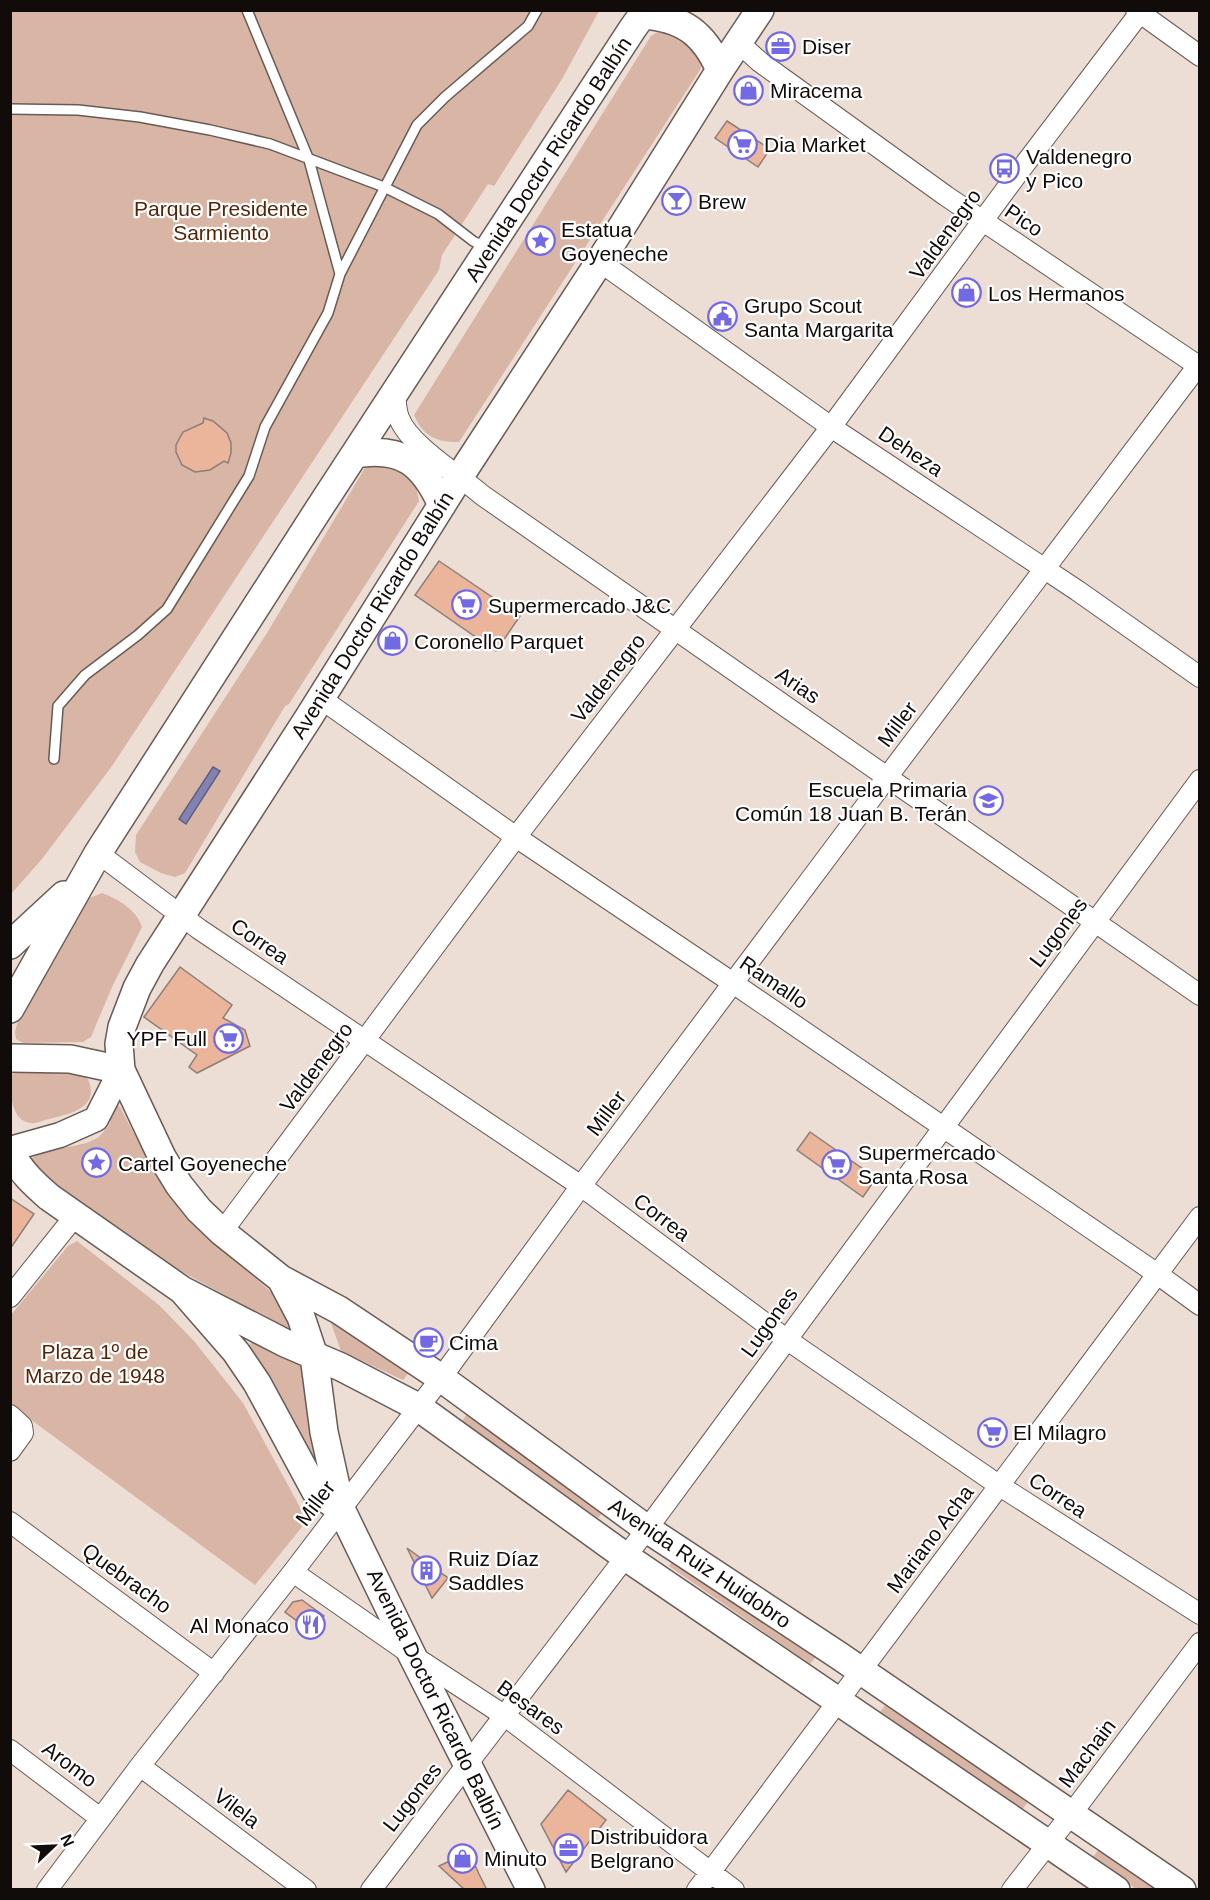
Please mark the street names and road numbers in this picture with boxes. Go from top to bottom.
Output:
street label: Avenida Doctor Ricardo Balbín [460,32,636,286]
street label: Valdenegro [905,184,985,284]
street label: Pico [1001,199,1047,241]
street label: Deheza [875,421,948,481]
street label: Avenida Doctor Ricardo Balbín [286,487,458,743]
street label: Valdenegro [566,629,650,727]
street label: Arias [772,662,824,708]
street label: Miller [873,697,921,751]
street label: Lugones [1025,893,1091,971]
street label: Correa [227,914,293,969]
street label: Ramallo [736,951,812,1013]
street label: Valdenegro [275,1018,357,1116]
street label: Miller [582,1086,630,1140]
street label: Correa [629,1188,695,1246]
street label: Lugones [736,1283,802,1361]
street label: Correa [1025,1468,1091,1522]
street label: Miller [291,1476,339,1530]
street label: Mariano Acha [882,1481,978,1597]
street label: Avenida Ruiz Huidobro [605,1494,795,1632]
street label: Quebracho [78,1538,176,1618]
street label: Avenida Doctor Ricardo Balbín [363,1565,509,1833]
street label: Besares [493,1675,569,1739]
street label: Machain [1054,1714,1120,1792]
street label: Aromo [38,1736,102,1792]
street label: Lugones [378,1758,446,1836]
street label: Vilela [210,1783,265,1833]

